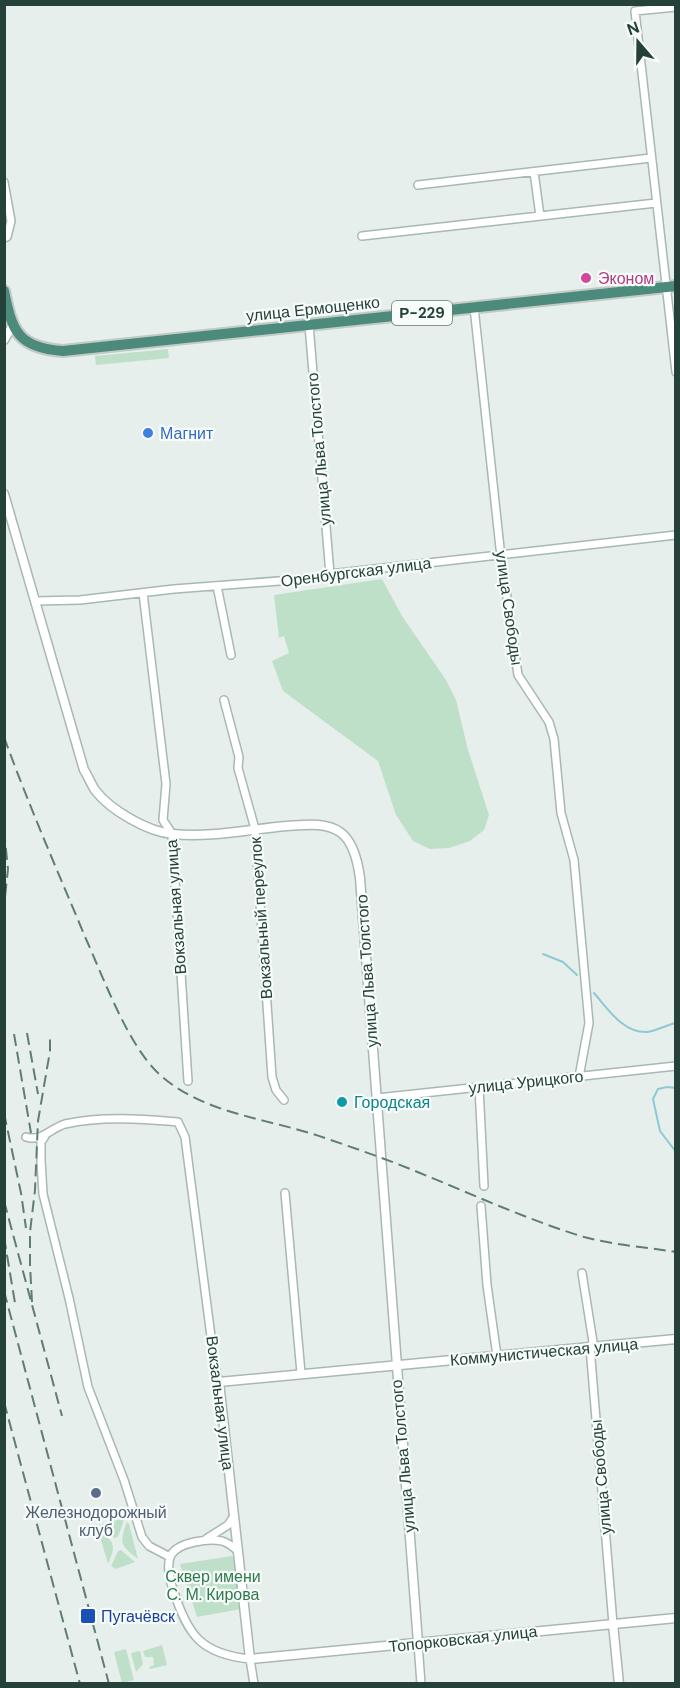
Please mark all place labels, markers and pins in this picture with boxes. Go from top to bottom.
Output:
place label: Эконом [598,268,654,289]
marker: Эконом [579,271,593,285]
place label: Магнит [160,423,214,444]
marker: Магнит [141,426,155,440]
place label: Городская [354,1092,430,1113]
marker: Городская [335,1095,349,1109]
marker: Железнодорожный клуб [89,1486,103,1500]
place label: Железнодорожный клуб [25,1502,167,1541]
place label: Пугачёвск [101,1606,176,1627]
marker: Пугачёвск [79,1607,97,1625]

